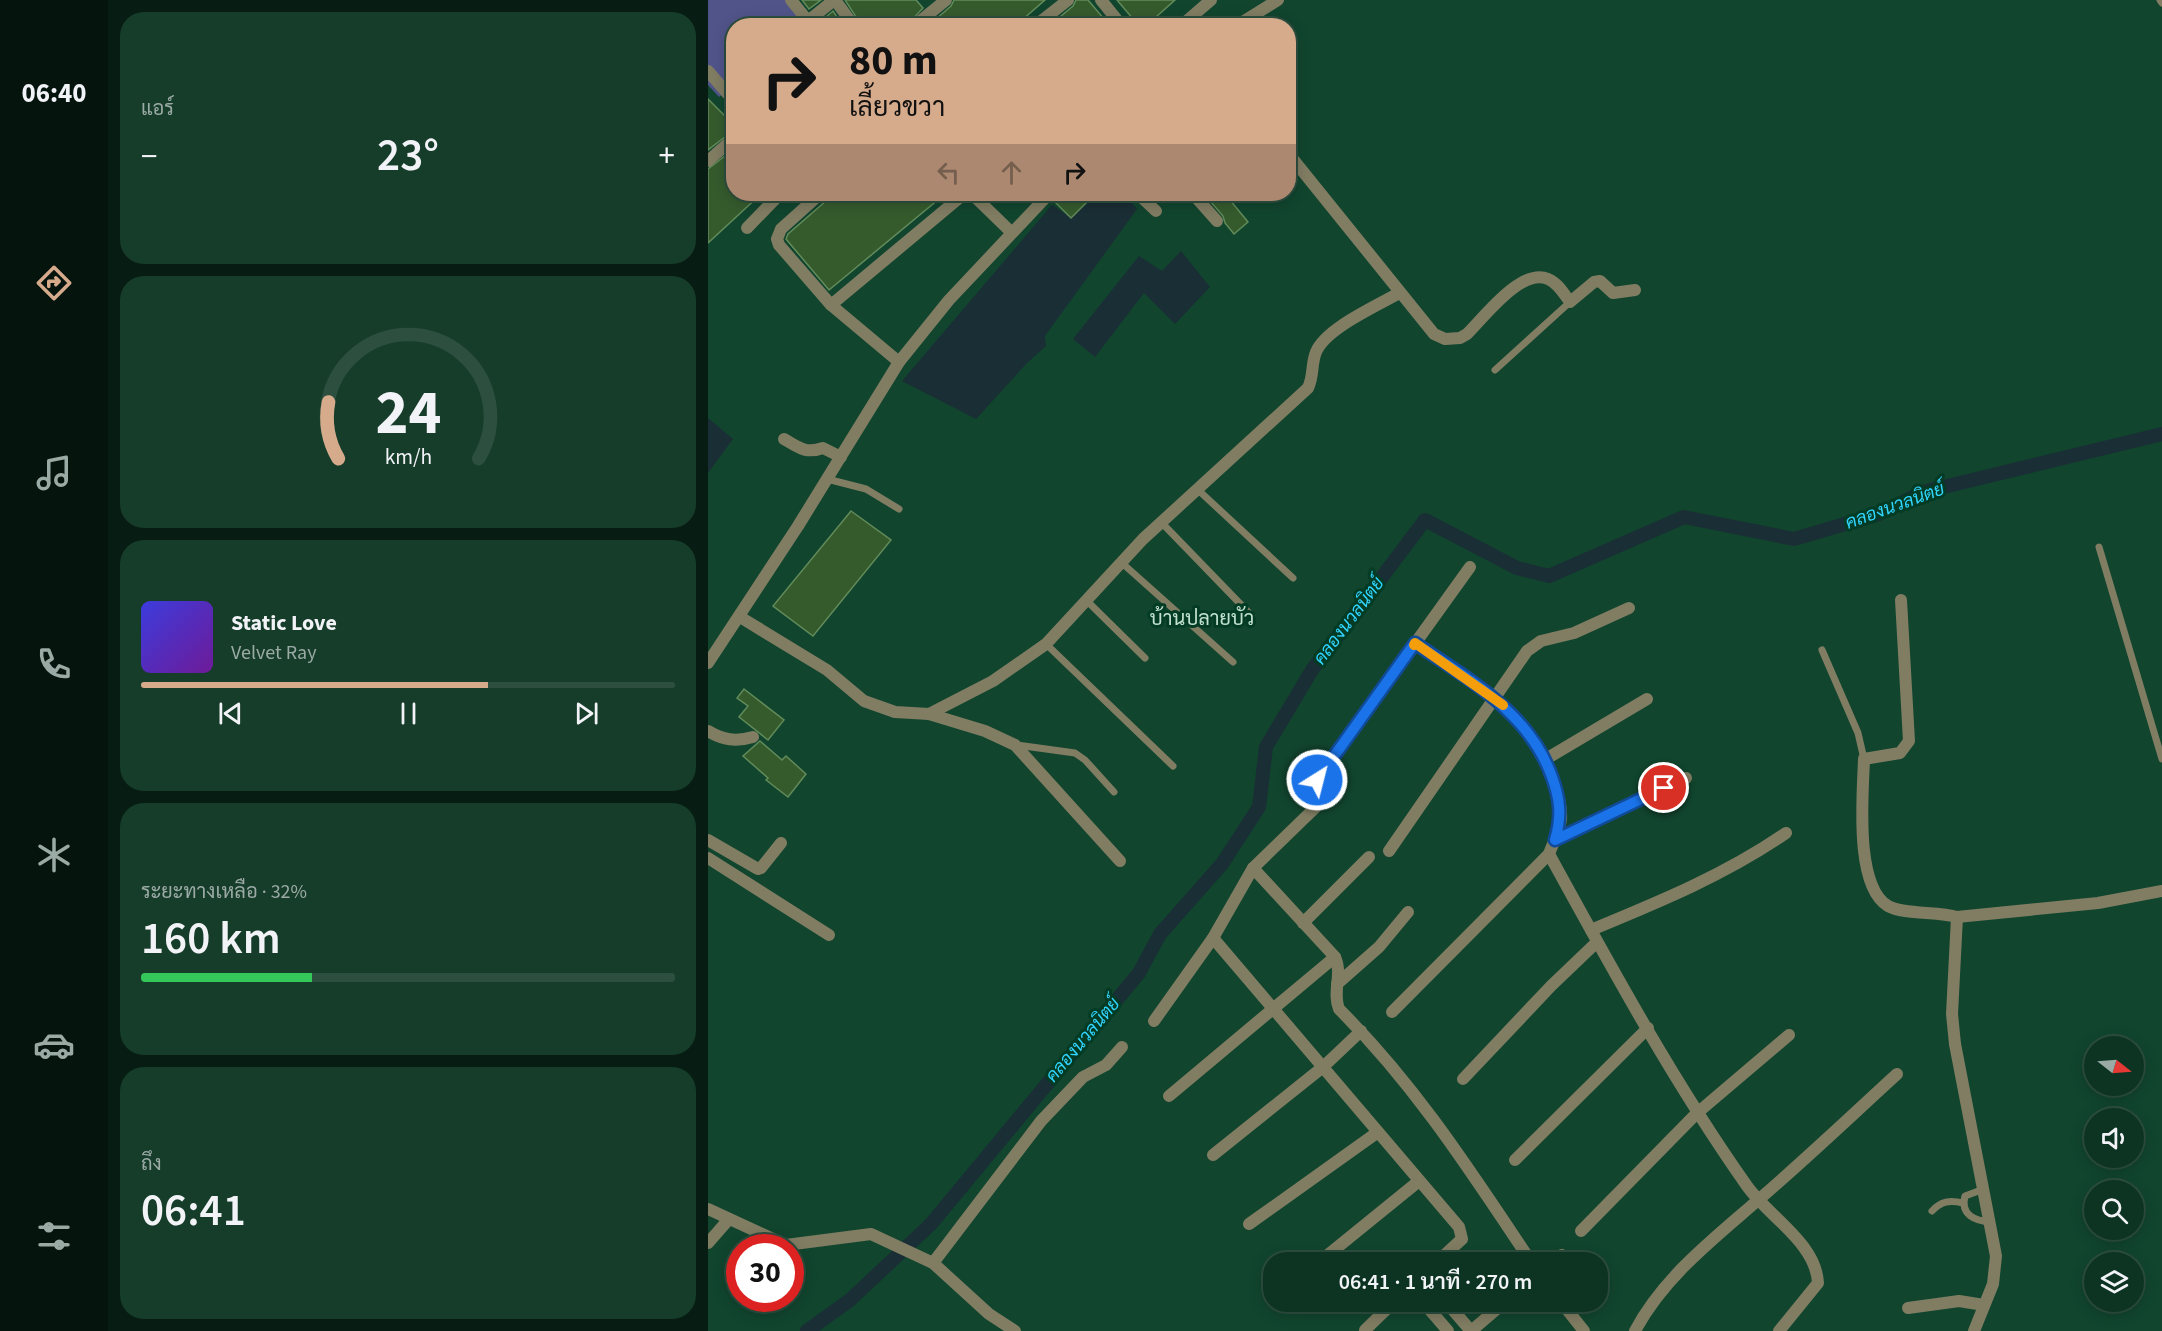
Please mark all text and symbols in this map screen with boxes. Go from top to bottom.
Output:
text: 80 m [849,31,938,91]
icon: right [750,42,828,120]
text: 06:40 [21,74,87,113]
text: เลี้ยวขวา [849,88,945,127]
text: แอร์ [141,95,174,123]
text: 23° [377,124,439,188]
text: − [141,133,157,180]
text: + [659,133,675,180]
icon: left [932,156,965,189]
icon: ahead [995,156,1028,189]
icon: right [1058,156,1091,189]
icon: directions [33,262,75,304]
text: 24 [375,369,441,458]
text: km/h [384,442,432,473]
icon: music [33,452,75,494]
water label: คลองนวลนิตย์ [1842,475,1951,536]
water label: คลองนวลนิตย์ [1307,569,1392,670]
district label: บ้านปลายบัว [1150,605,1254,633]
text: Static Love [231,607,337,639]
text: Velvet Ray [231,639,317,667]
icon: phone [33,643,75,685]
icon: previous [214,697,247,730]
icon: pause [392,697,425,730]
icon: next [570,697,603,730]
position arrow [1285,748,1349,812]
pin [1638,762,1689,813]
icon: arrive [1647,771,1680,804]
icon: climate [33,834,75,876]
text: ระยะทางเหลือ · 32% [141,878,307,906]
text: 160 km [141,907,281,971]
water label: คลองนวลนิตย์ [1039,989,1128,1088]
icon: car [33,1024,75,1066]
north arrow [2084,1036,2144,1096]
map controls [2084,1036,2144,1312]
button: sound [2084,1108,2144,1168]
text: ถึง [141,1150,162,1178]
text: 06:41 [141,1179,246,1243]
button: search [2084,1180,2144,1240]
icon: filters [33,1215,75,1257]
speed limit sign: 30 [726,1234,804,1312]
button: layers [2084,1252,2144,1312]
text: 06:41 · 1 นาที · 270 m [1339,1266,1532,1298]

